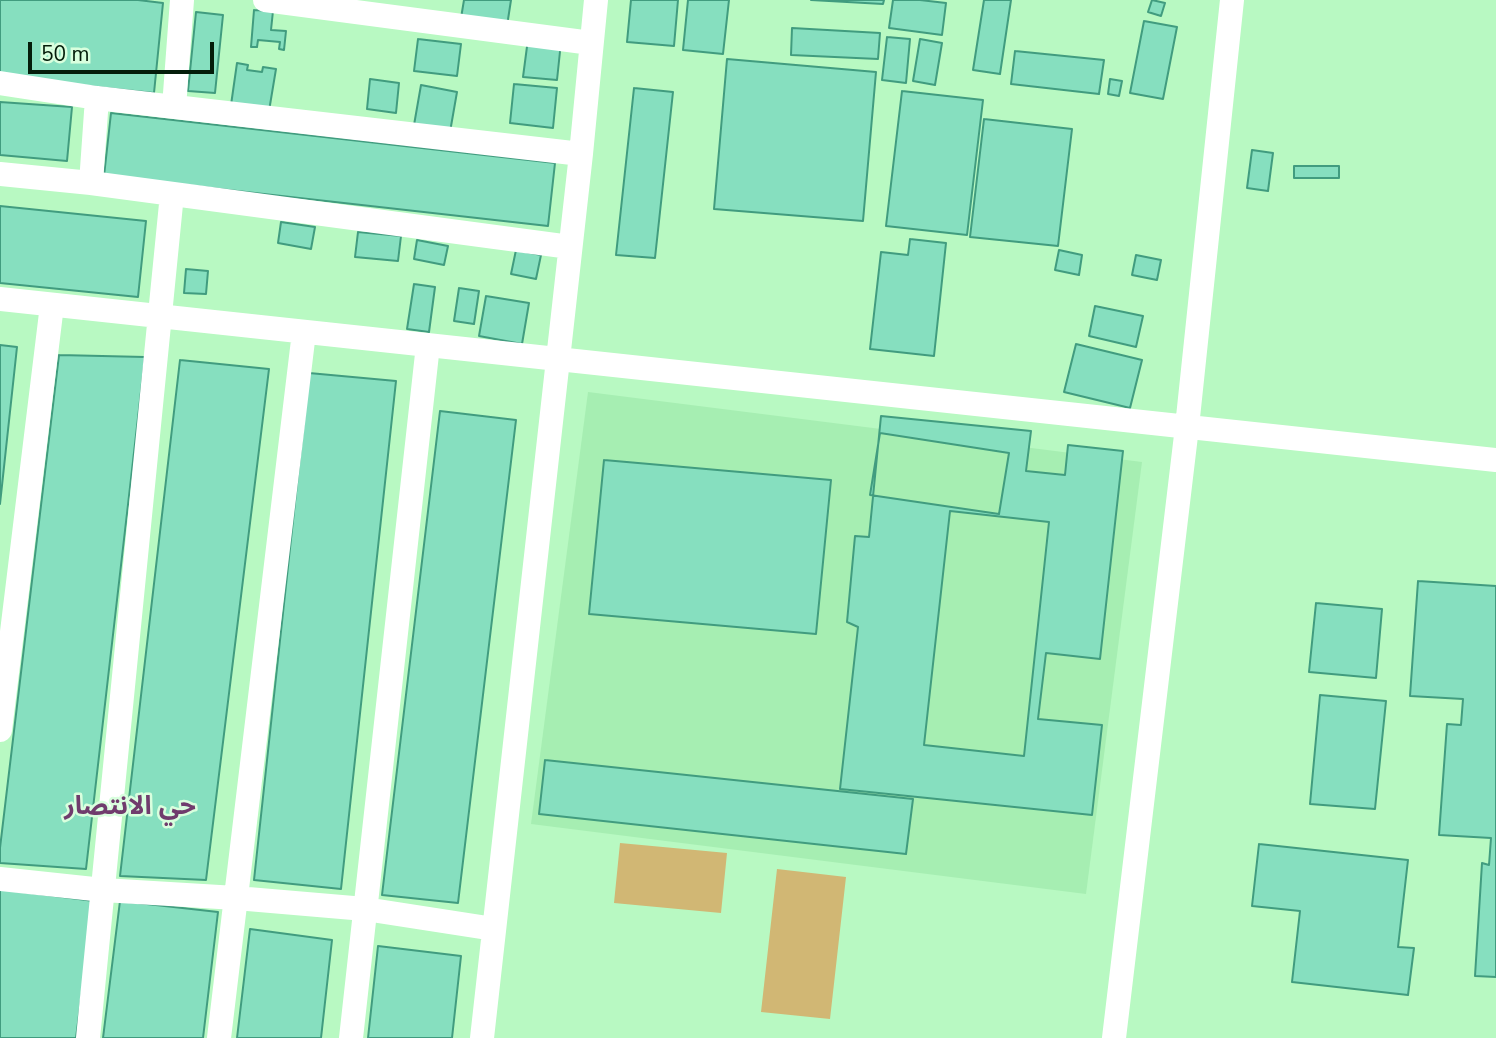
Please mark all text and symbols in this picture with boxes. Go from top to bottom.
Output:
scale bar [32,28,217,72]
text: 50 m [41,40,90,68]
district label: حي الانتصار [64,792,196,824]

